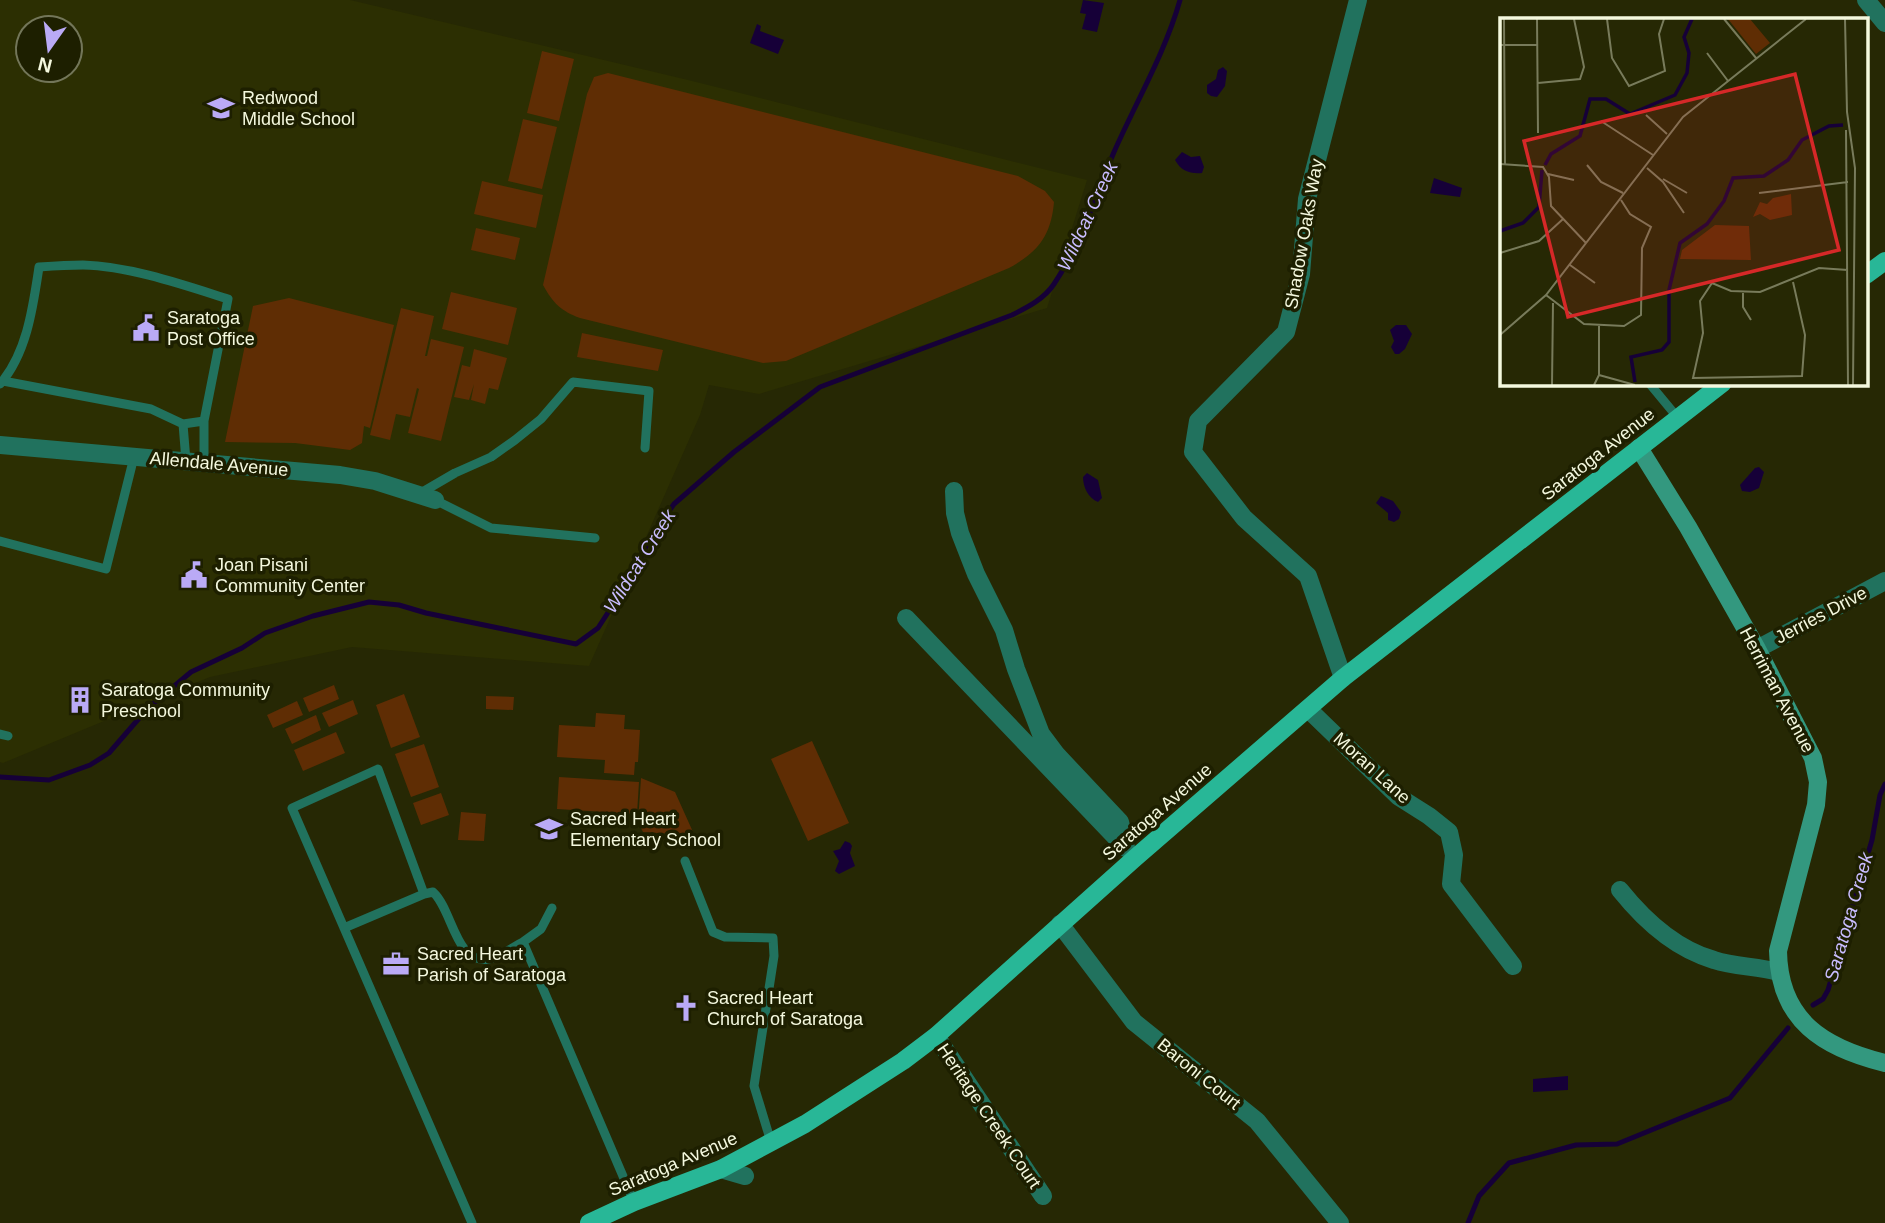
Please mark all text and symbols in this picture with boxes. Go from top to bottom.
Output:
north arrow [14,14,84,84]
inset map [1500,18,1868,385]
text: N [36,53,54,77]
place label: Redwood Middle School [242,88,355,129]
school or university icon: Redwood Middle School [206,93,236,123]
water label: Wildcat Creek [1053,157,1123,274]
street label: Shadow Oaks Way [1281,157,1327,311]
place label: Saratoga Post Office [167,308,255,349]
public building icon: Saratoga Post Office [131,313,161,343]
street label: Saratoga Avenue [1538,404,1658,504]
street label: Allendale Avenue [149,448,289,480]
water label: Wildcat Creek [599,504,680,617]
place label: Joan Pisani Community Center [215,555,365,596]
public building icon: Joan Pisani Community Center [179,560,209,590]
street label: Jerries Drive [1772,582,1870,648]
street label: Herriman Avenue [1736,624,1818,756]
place label: Saratoga Community Preschool [101,680,270,721]
building icon: Saratoga Community Preschool [65,685,95,715]
street label: Moran Lane [1330,728,1414,808]
street label: Saratoga Avenue [1098,759,1216,865]
place label: Sacred Heart Elementary School [570,809,721,850]
school or university icon: Sacred Heart Elementary School [534,814,564,844]
water label: Saratoga Creek [1820,849,1877,984]
place label: Sacred Heart Parish of Saratoga [417,944,567,985]
office icon: Sacred Heart Parish of Saratoga [381,949,411,979]
place label: Sacred Heart Church of Saratoga [707,988,864,1029]
church icon: Sacred Heart Church of Saratoga [671,993,701,1023]
street label: Baroni Court [1153,1034,1245,1114]
street label: Heritage Creek Court [933,1040,1045,1192]
street label: Saratoga Avenue [606,1128,740,1200]

